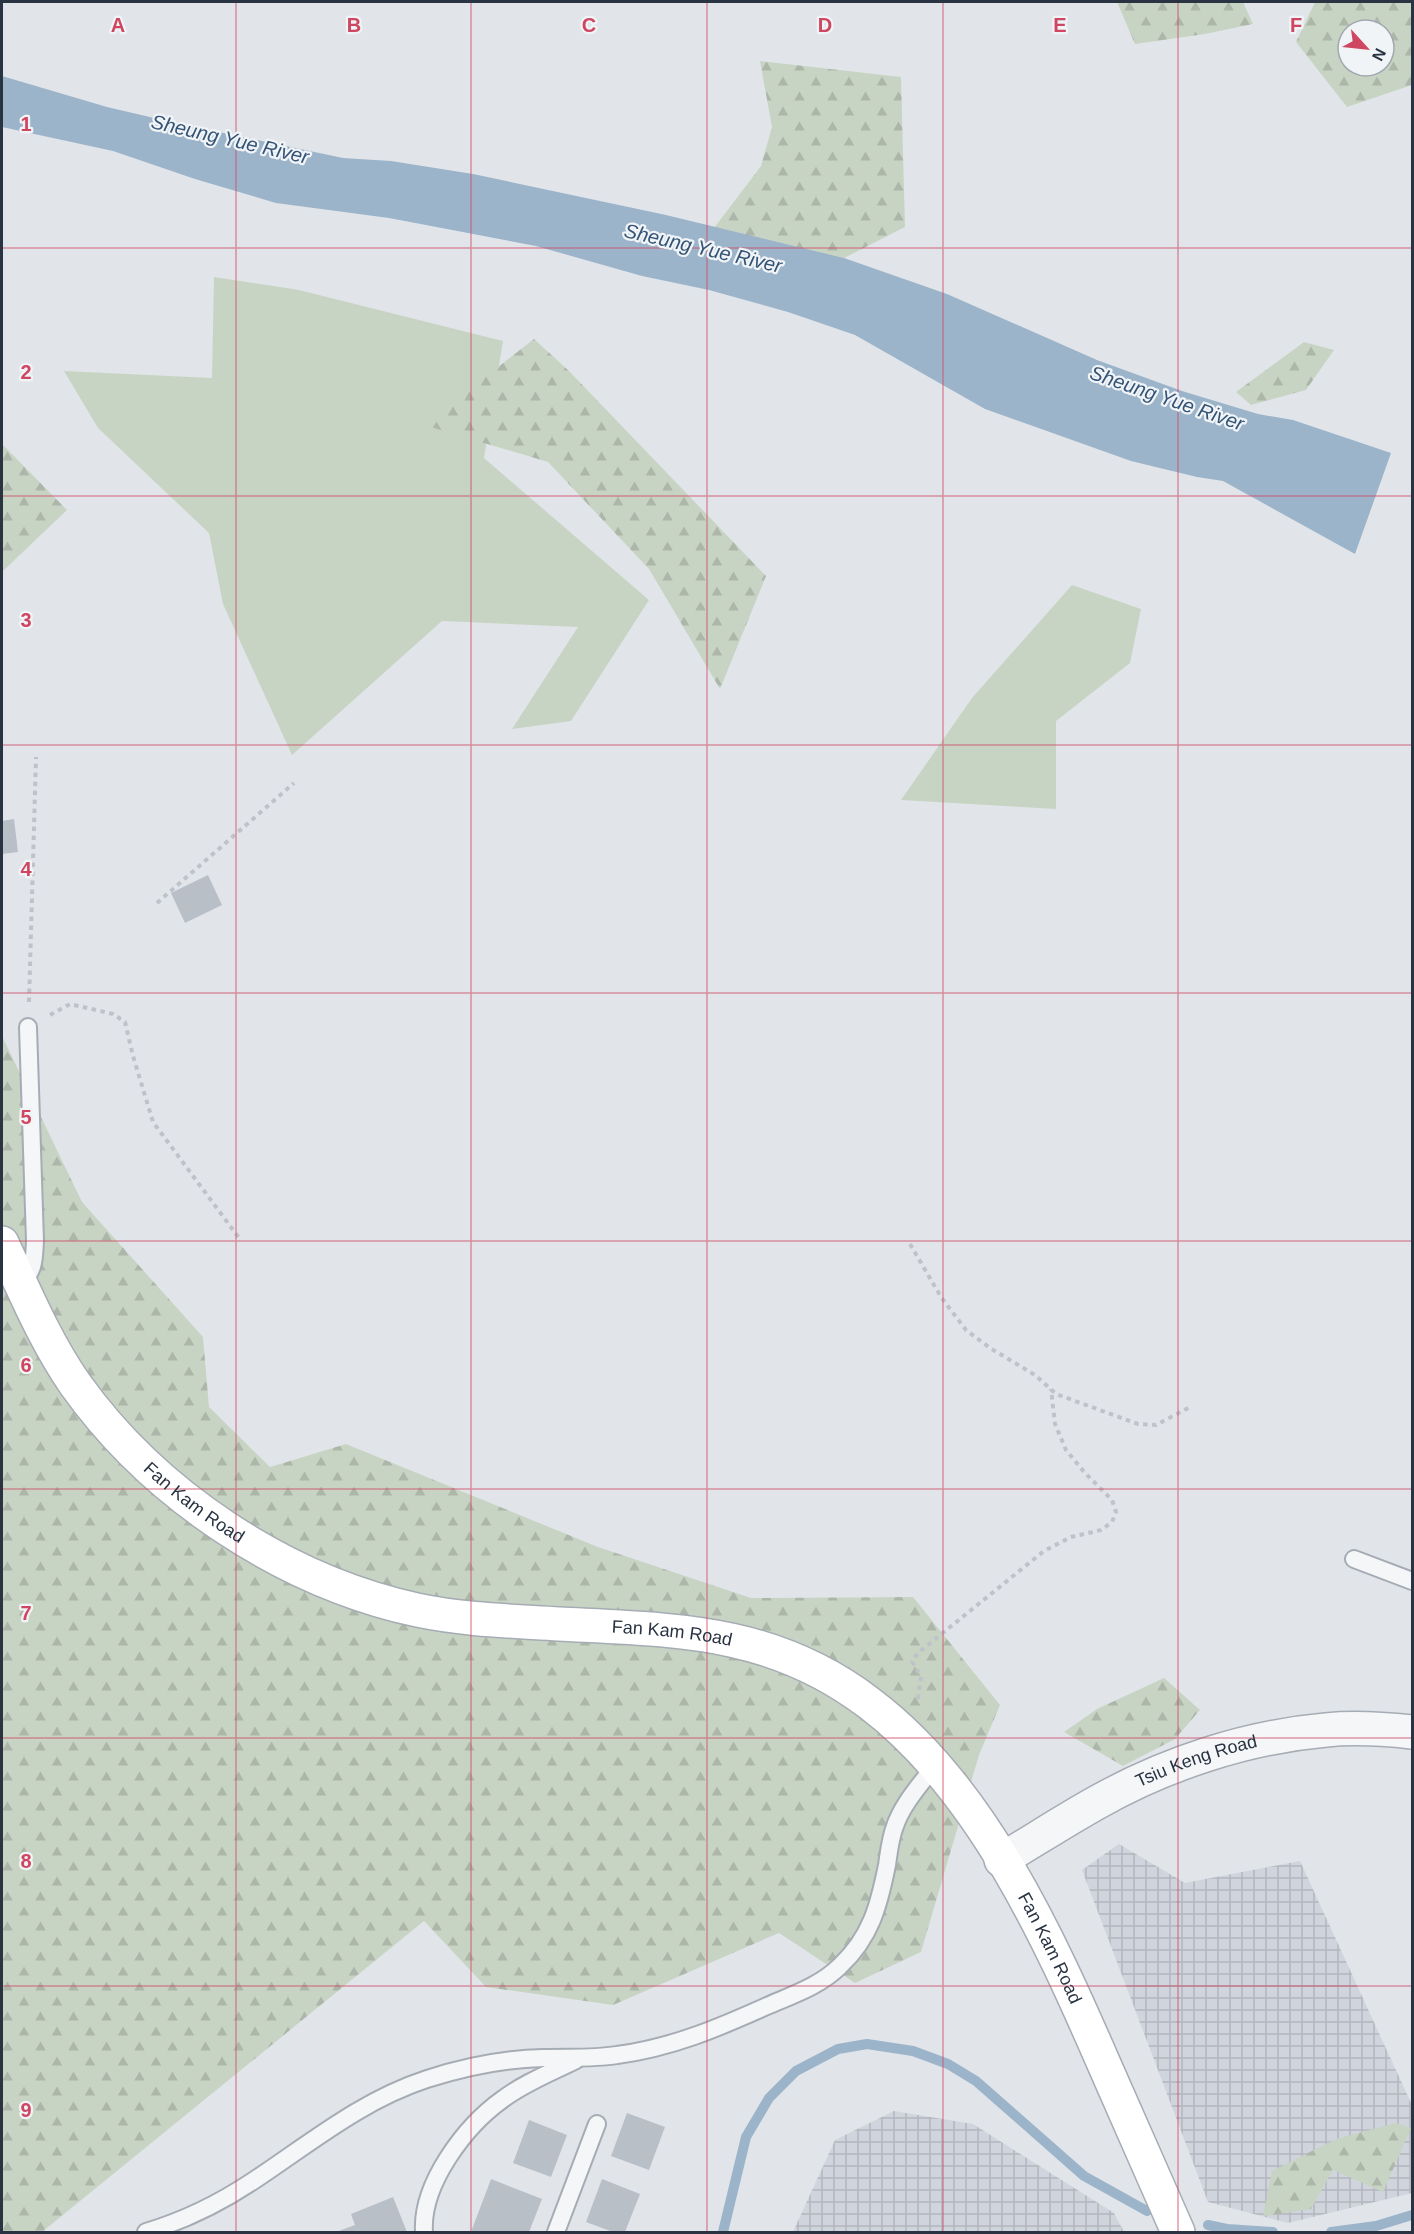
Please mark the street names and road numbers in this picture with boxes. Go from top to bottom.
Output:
street label: Fan Kam Road [140,1458,248,1547]
street label: Fan Kam Road [611,1617,734,1650]
street label: Tsiu Keng Road [1132,1731,1259,1791]
street label: Fan Kam Road [1014,1889,1086,2007]

